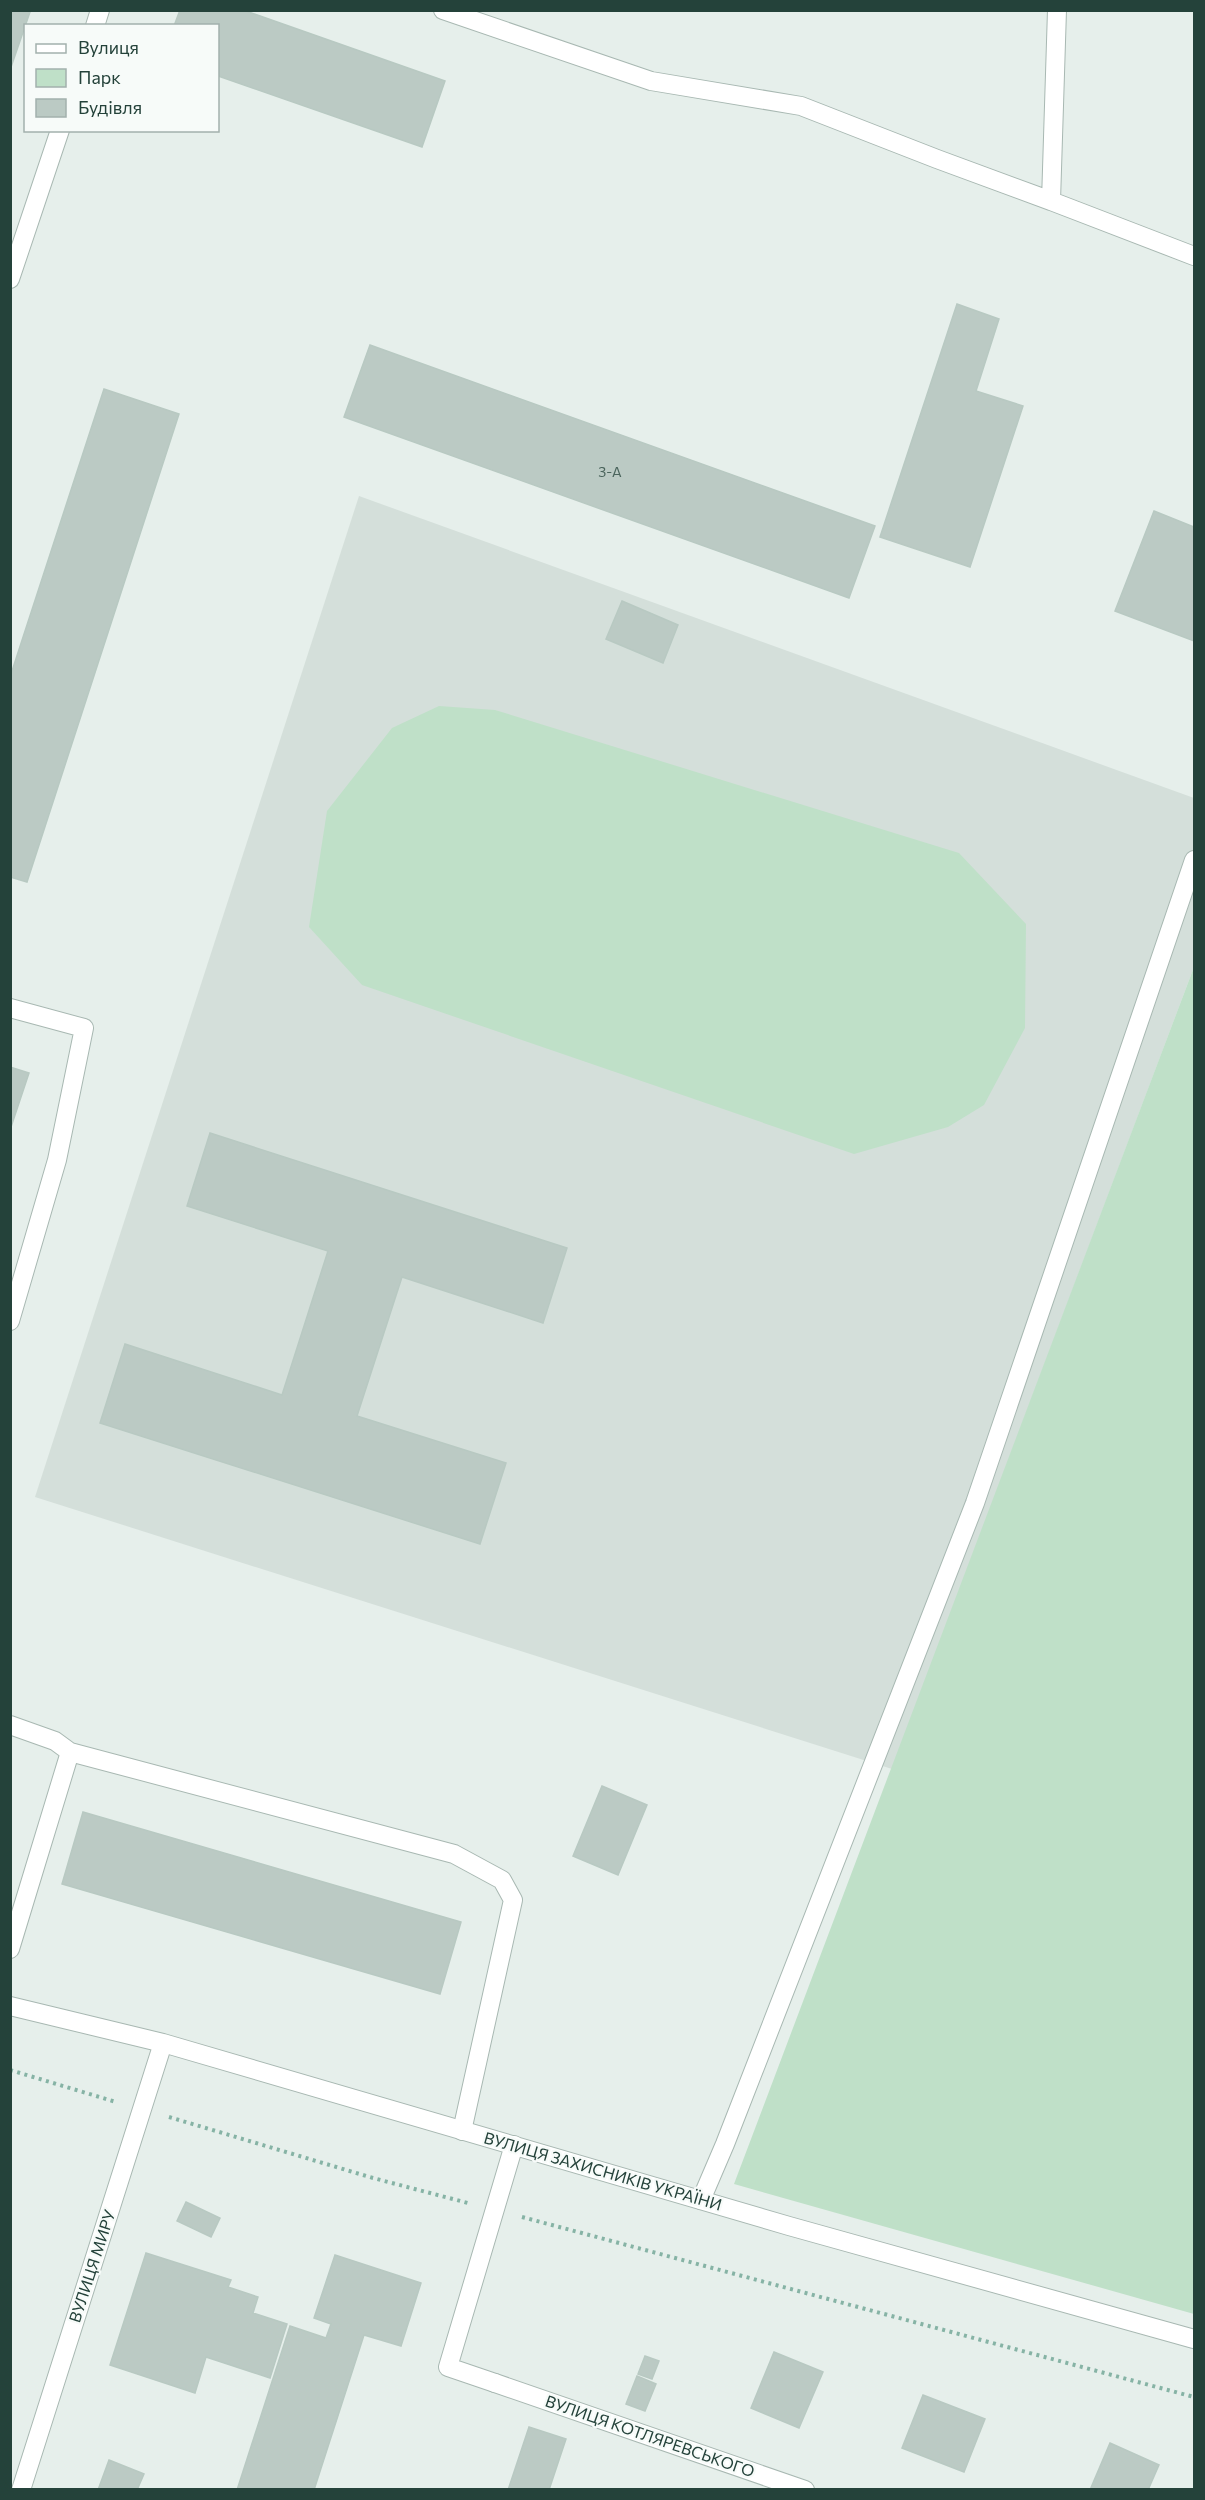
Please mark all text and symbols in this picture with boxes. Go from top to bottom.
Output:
legend [24,24,219,132]
text: Вулиця [78,36,139,58]
text: Парк [78,66,121,88]
text: Будівля [78,96,142,118]
house number: 3-А [598,463,622,480]
street label: ВУЛИЦЯ ЗАХИСНИКІВ УКРАЇНИ [482,2127,724,2214]
street label: ВУЛИЦЯ МИРУ [64,2207,119,2325]
street label: ВУЛИЦЯ КОТЛЯРЕВСЬКОГО [543,2391,757,2480]

